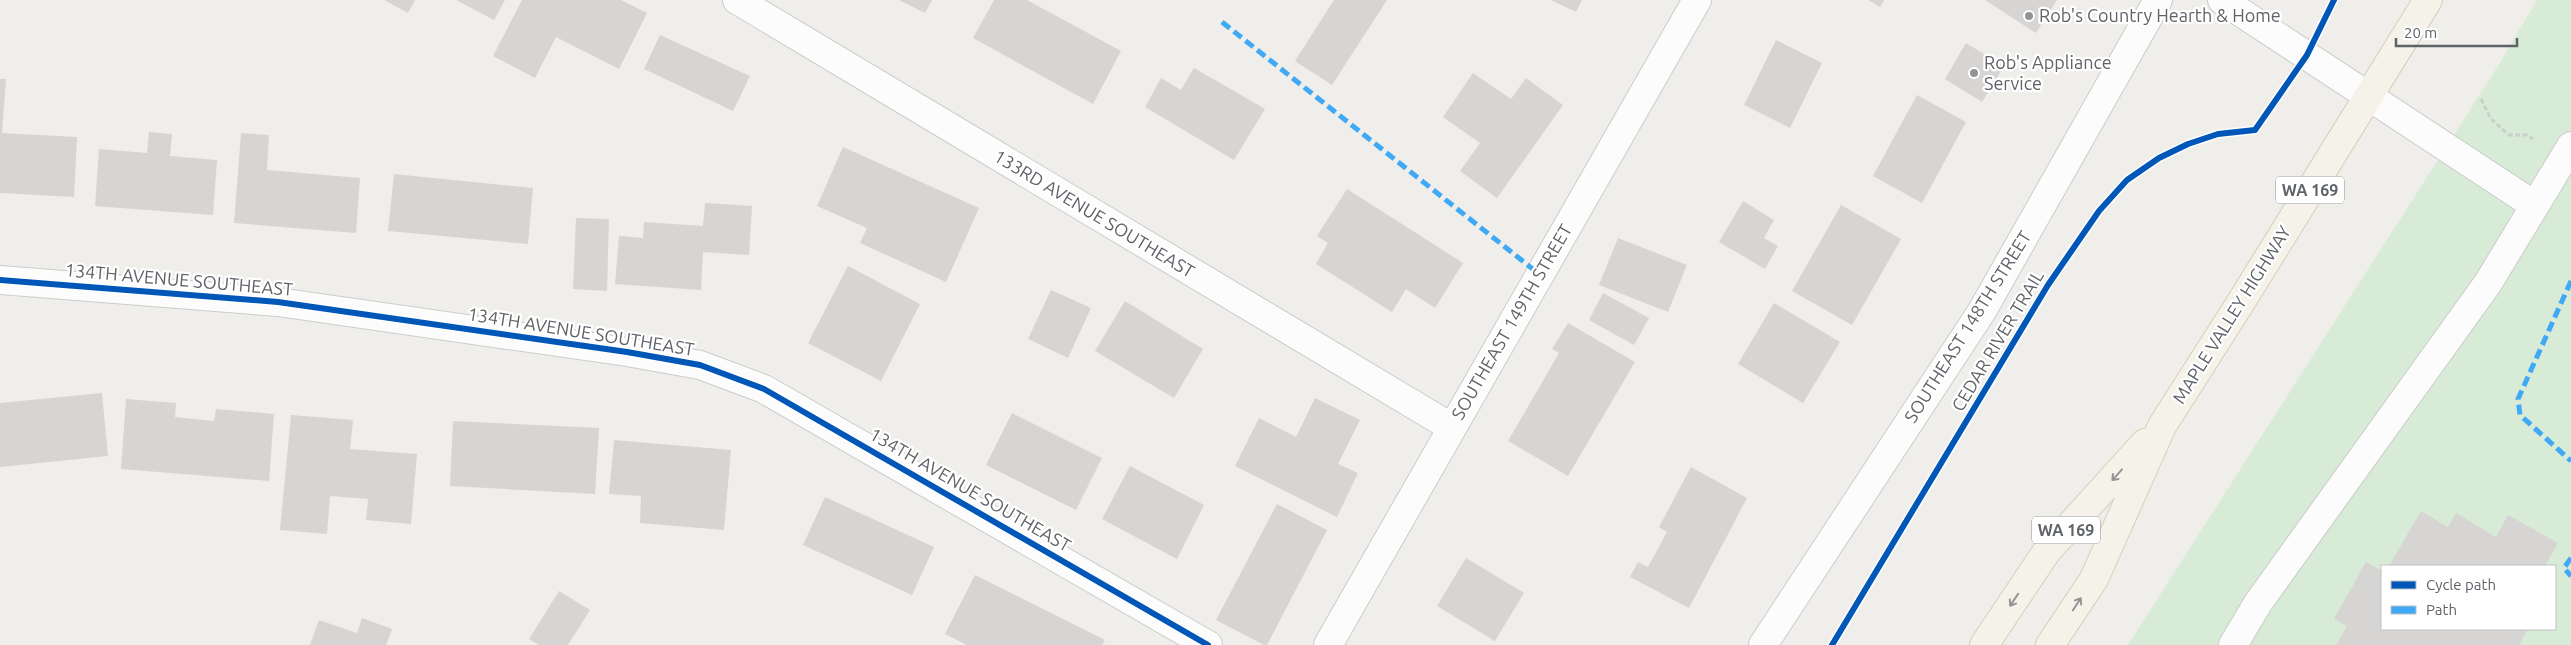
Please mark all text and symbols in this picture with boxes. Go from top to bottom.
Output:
place label: Rob's Country Hearth & Home [2039,5,2281,25]
marker: Rob's Country Hearth & Home [2023,10,2035,22]
scale bar [2396,15,2517,47]
text: 20 m [2404,24,2437,41]
place label: Rob's Appliance Service [1984,52,2112,93]
marker: Rob's Appliance Service [1968,67,1980,79]
street label: 133RD AVENUE SOUTHEAST [991,145,1198,281]
road number: WA 169 [2276,176,2344,204]
street label: SOUTHEAST 149TH STREET [1447,220,1575,423]
street label: MAPLE VALLEY HIGHWAY [2168,222,2294,407]
street label: SOUTHEAST 148TH STREET [1900,227,2034,426]
street label: 134TH AVENUE SOUTHEAST [64,259,294,299]
street label: CEDAR RIVER TRAIL [1947,266,2047,414]
street label: 134TH AVENUE SOUTHEAST [467,303,696,359]
street label: 134TH AVENUE SOUTHEAST [866,423,1075,555]
one-way arrow [2111,468,2123,481]
road number: WA 169 [2032,516,2100,544]
legend [2381,565,2556,630]
text: Cycle path [2426,576,2496,593]
one-way arrow [2009,593,2019,607]
one-way arrow [2072,598,2082,612]
text: Path [2426,601,2457,618]

